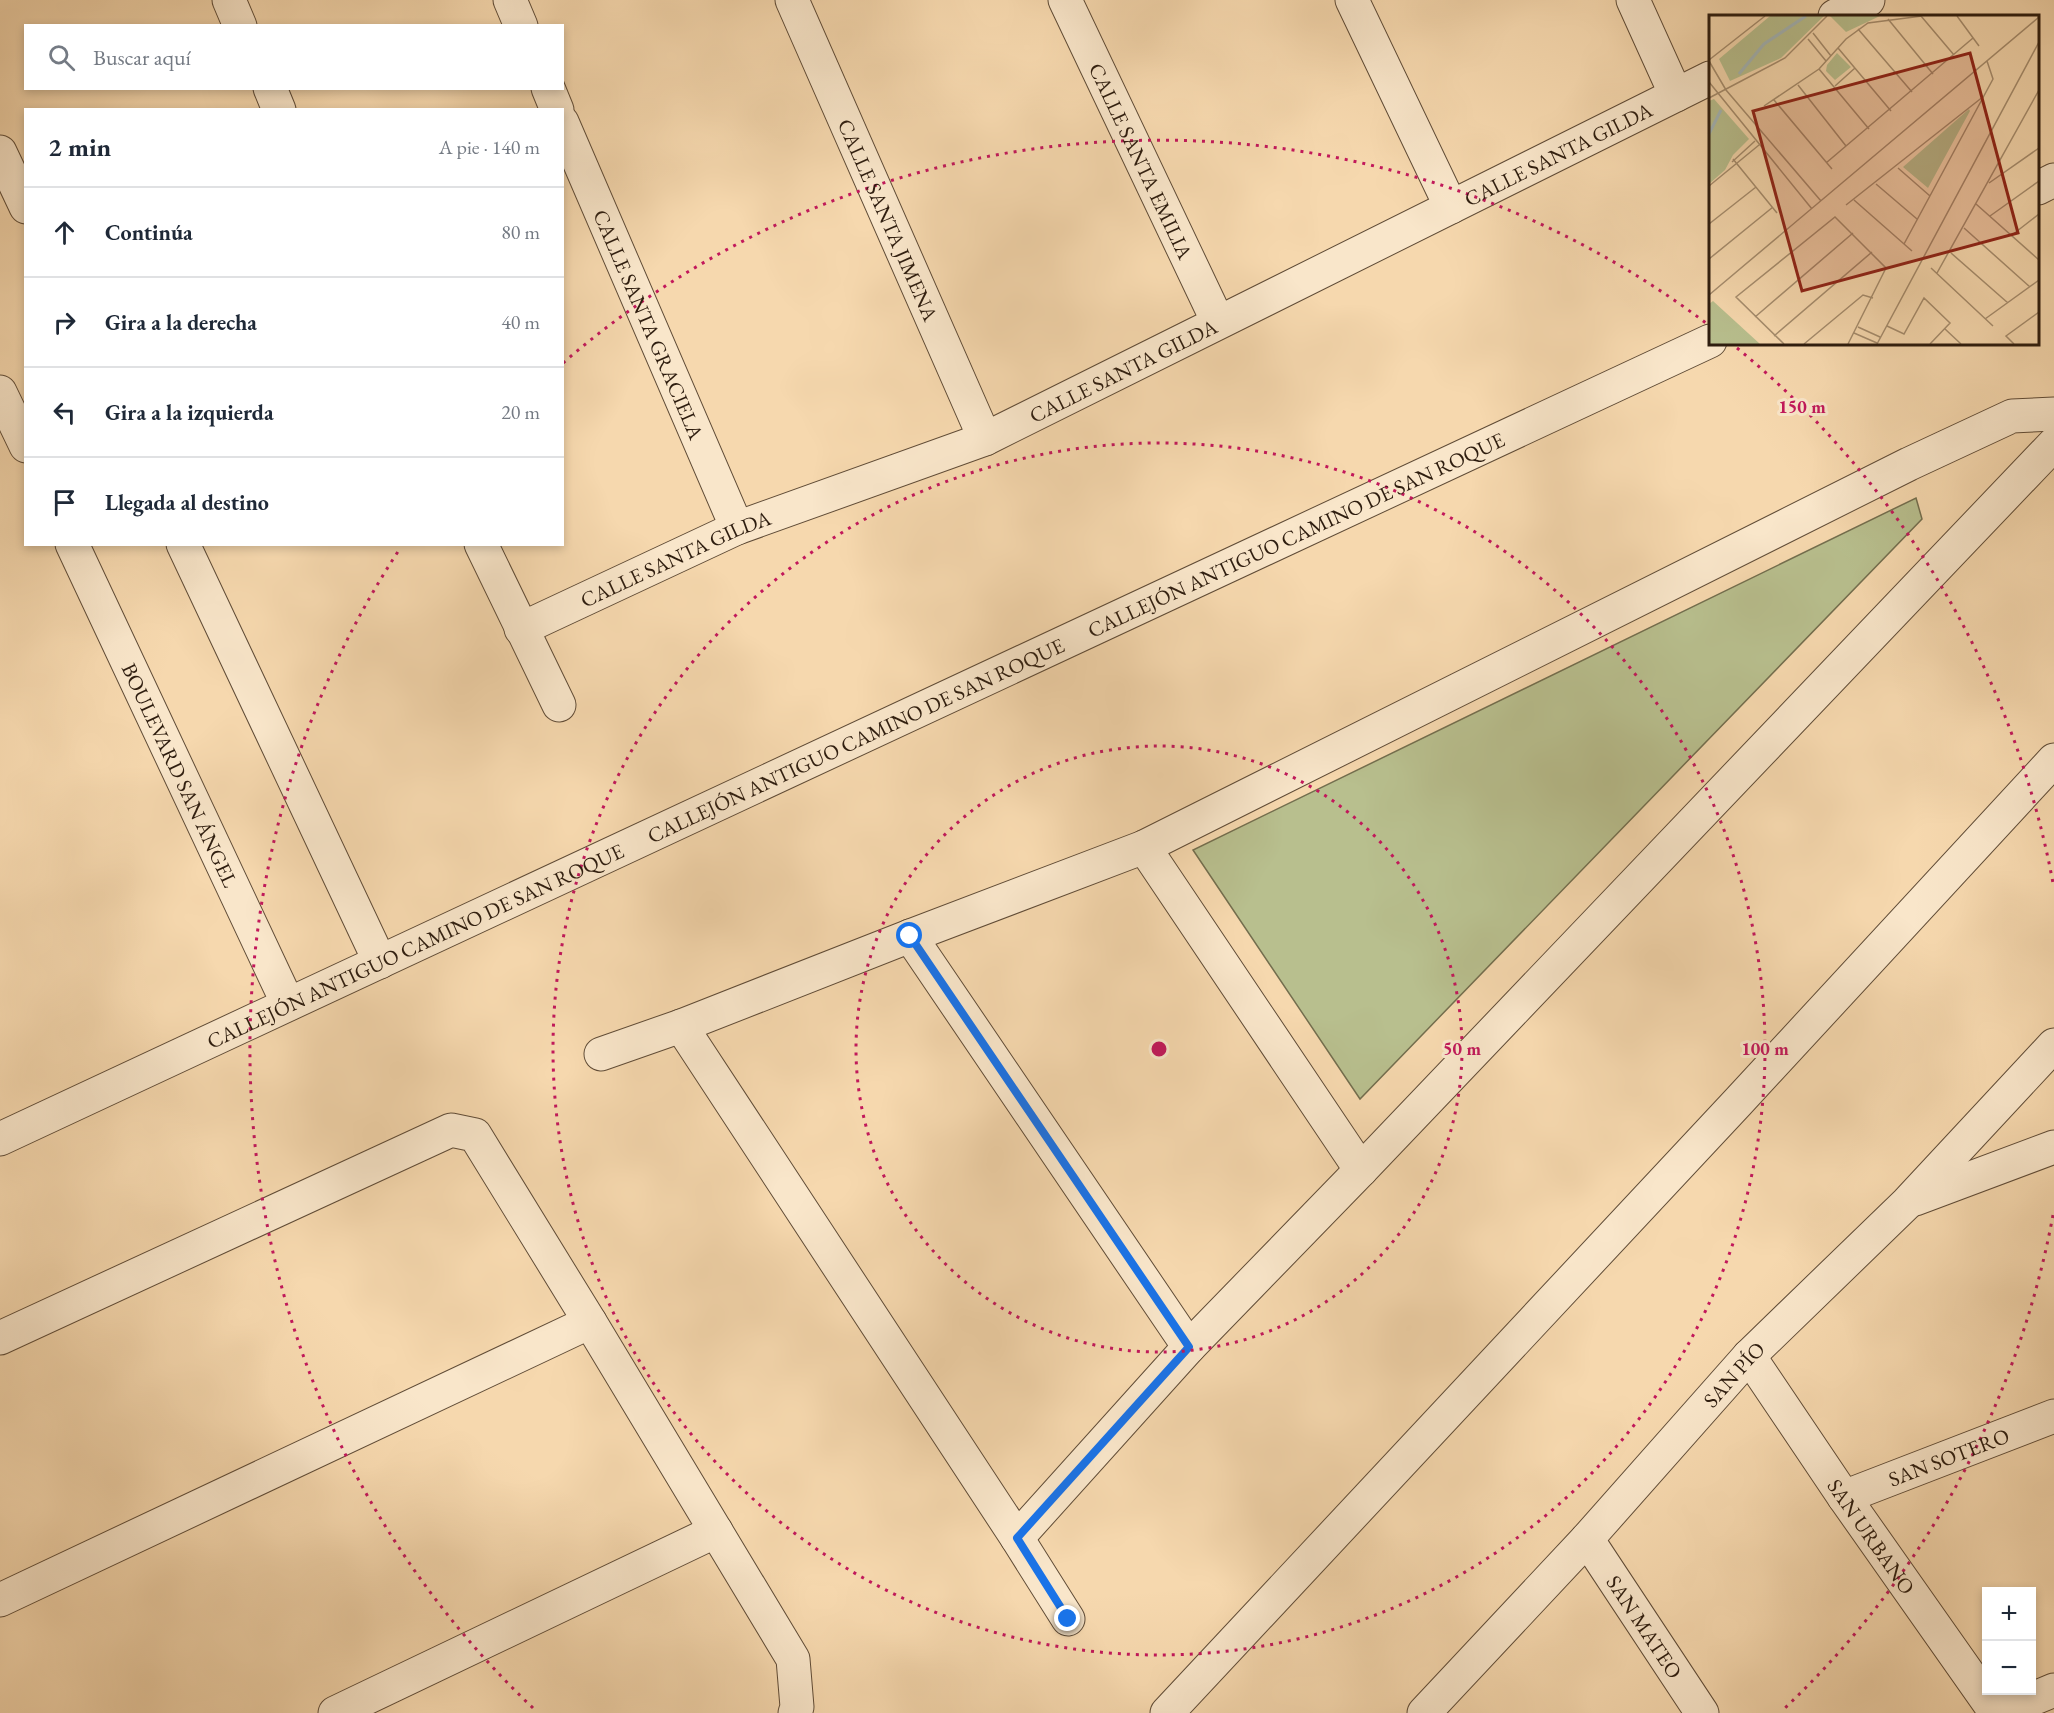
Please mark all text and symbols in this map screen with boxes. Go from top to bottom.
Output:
inset map [1709,15,2039,345]
search box [24,24,564,90]
icon: search [45,41,78,74]
text: Buscar aquí [93,43,191,72]
street label: CALLE SANTA EMILIA [1083,58,1200,264]
street label: CALLE SANTA GILDA [1460,95,1657,212]
street label: CALLE SANTA JIMENA [832,114,945,325]
text: 2 min [48,130,111,164]
text: A pie · 140 m [439,134,540,160]
street label: CALLE SANTA GRACIELA [588,205,711,444]
icon: ahead [48,216,81,249]
text: Continúa [105,218,193,247]
text: 80 m [501,219,540,245]
icon: right [48,306,81,339]
text: Gira a la derecha [105,308,257,337]
text: 40 m [501,309,540,335]
street label: CALLE SANTA GILDA [1024,312,1222,428]
text: 150 m [1778,395,1826,418]
icon: left [48,396,81,429]
text: Gira a la izquierda [105,398,274,427]
text: 20 m [501,399,540,425]
street label: CALLEJÓN ANTIGUO CAMINO DE SAN ROQUE [1083,425,1509,643]
icon: arrive [48,486,81,519]
text: Llegada al destino [105,488,269,517]
street label: CALLE SANTA GILDA [576,503,775,613]
street label: CALLEJÓN ANTIGUO CAMINO DE SAN ROQUE [643,631,1068,849]
street label: BOULEVARD SAN ÁNGEL [116,658,245,892]
street label: CALLEJÓN ANTIGUO CAMINO DE SAN ROQUE [202,836,628,1054]
route start [896,922,922,948]
text: 50 m [1443,1037,1481,1060]
text: 100 m [1741,1037,1789,1060]
centre of rings [1149,1039,1169,1059]
street label: SAN PÍO [1697,1335,1770,1413]
street label: SAN SOTERO [1884,1421,2013,1492]
street label: SAN URBANO [1822,1473,1922,1599]
street label: SAN MATEO [1601,1570,1689,1684]
map controls [1982,1587,2036,1695]
button: + [1982,1587,2036,1641]
route end [1054,1605,1080,1631]
button: − [1982,1641,2036,1695]

